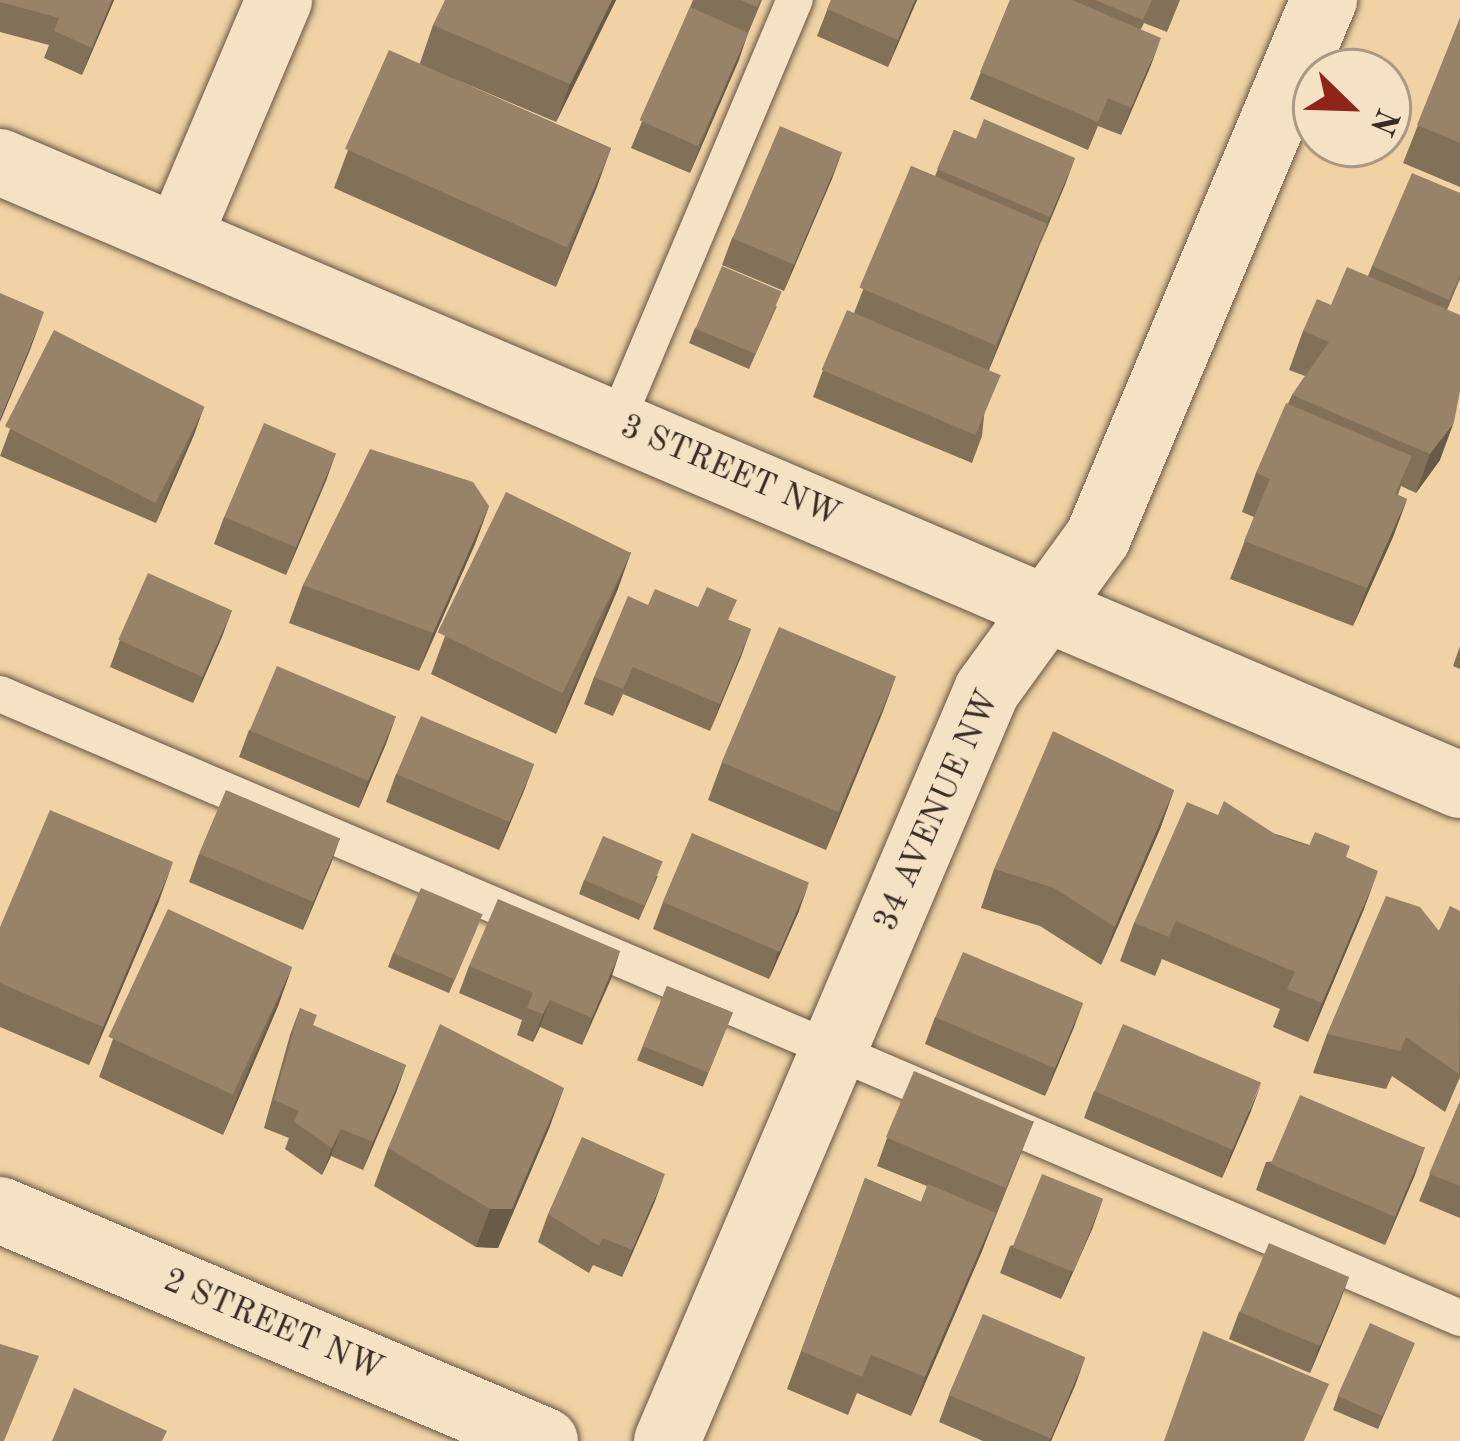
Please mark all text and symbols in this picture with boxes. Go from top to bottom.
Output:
north arrow [1292,48,1412,168]
text: N [1363,103,1403,139]
street label: 3 STREET NW [614,408,846,536]
street label: 34 AVENUE NW [867,684,1009,938]
street label: 2 STREET NW [157,1262,389,1390]

